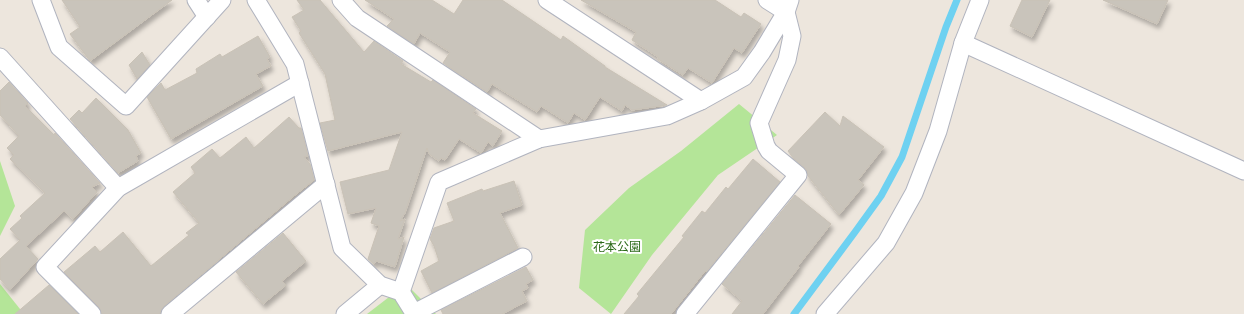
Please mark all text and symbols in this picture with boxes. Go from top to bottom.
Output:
park label: 花本公園 [593,240,641,254]

